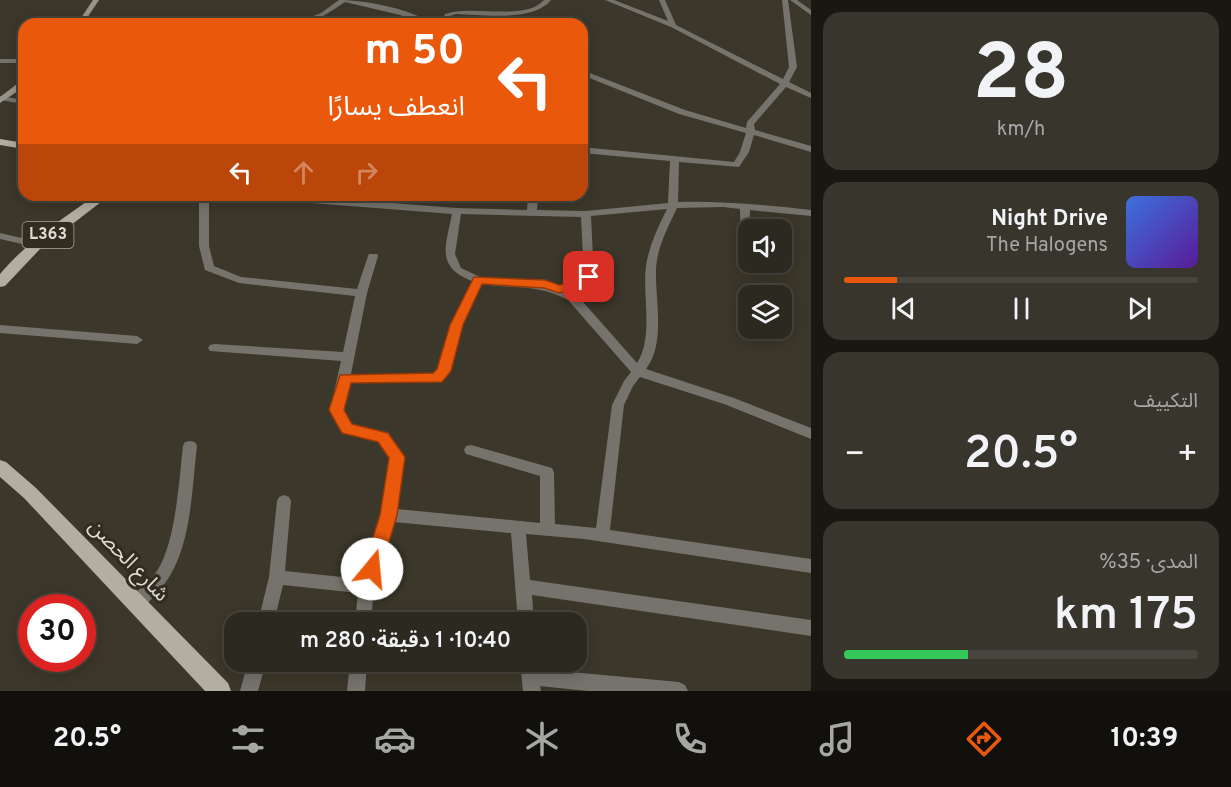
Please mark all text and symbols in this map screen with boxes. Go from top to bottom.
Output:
text: 50 m [365,26,465,79]
text: 28 [973,28,1069,127]
icon: left [486,42,564,120]
text: انعطف يسارًا [328,91,465,125]
text: km/h [997,117,1045,143]
icon: left [224,156,257,189]
icon: ahead [287,156,320,189]
icon: right [350,156,383,189]
text: Night Drive [991,206,1108,233]
map controls [738,219,792,339]
button: sound [738,219,792,273]
road number: L363 [22,222,74,248]
text: The Halogens [986,233,1108,259]
pin [563,251,614,302]
icon: arrive [572,260,605,293]
button: layers [738,285,792,339]
icon: previous [887,292,920,325]
icon: pause [1005,292,1038,325]
icon: next [1123,292,1156,325]
text: التكييف [1134,389,1198,415]
text: 20.5° [964,427,1078,484]
text: − [844,435,865,477]
text: + [1177,435,1198,477]
street label: شارع الحصن [82,514,174,608]
position arrow [340,537,404,601]
text: المدى · 35% [1099,550,1198,576]
text: 175 km [1054,588,1198,645]
speed limit sign: 30 [18,594,96,672]
text: 10:40 · 1 دقيقة · 280 m [300,628,511,655]
icon: filters [227,718,269,760]
icon: car [374,718,416,760]
icon: climate [521,718,563,760]
icon: phone [669,718,711,760]
icon: music [816,718,858,760]
icon: directions [963,718,1005,760]
text: 20.5° [53,722,121,756]
text: 10:39 [1110,722,1178,756]

